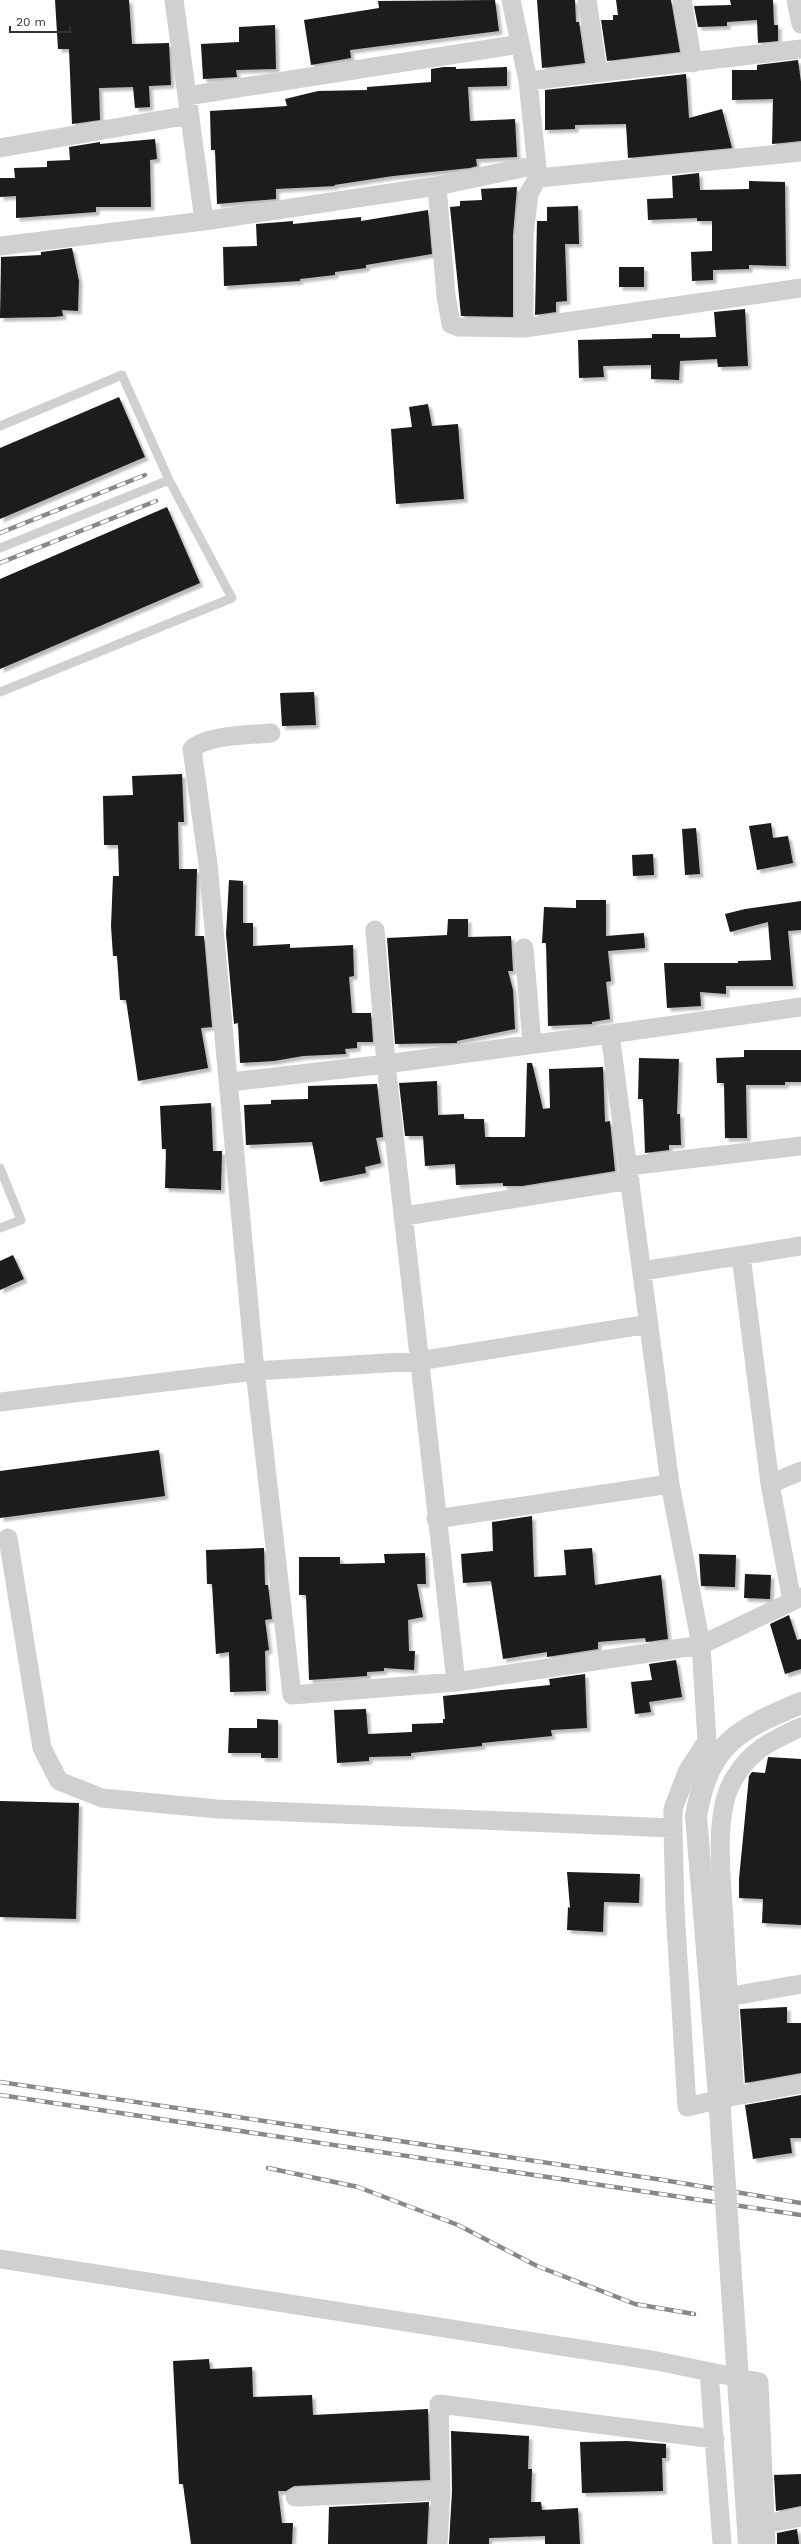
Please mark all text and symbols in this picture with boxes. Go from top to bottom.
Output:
scale bar [10,8,70,34]
text: 20 m [16,15,46,29]

